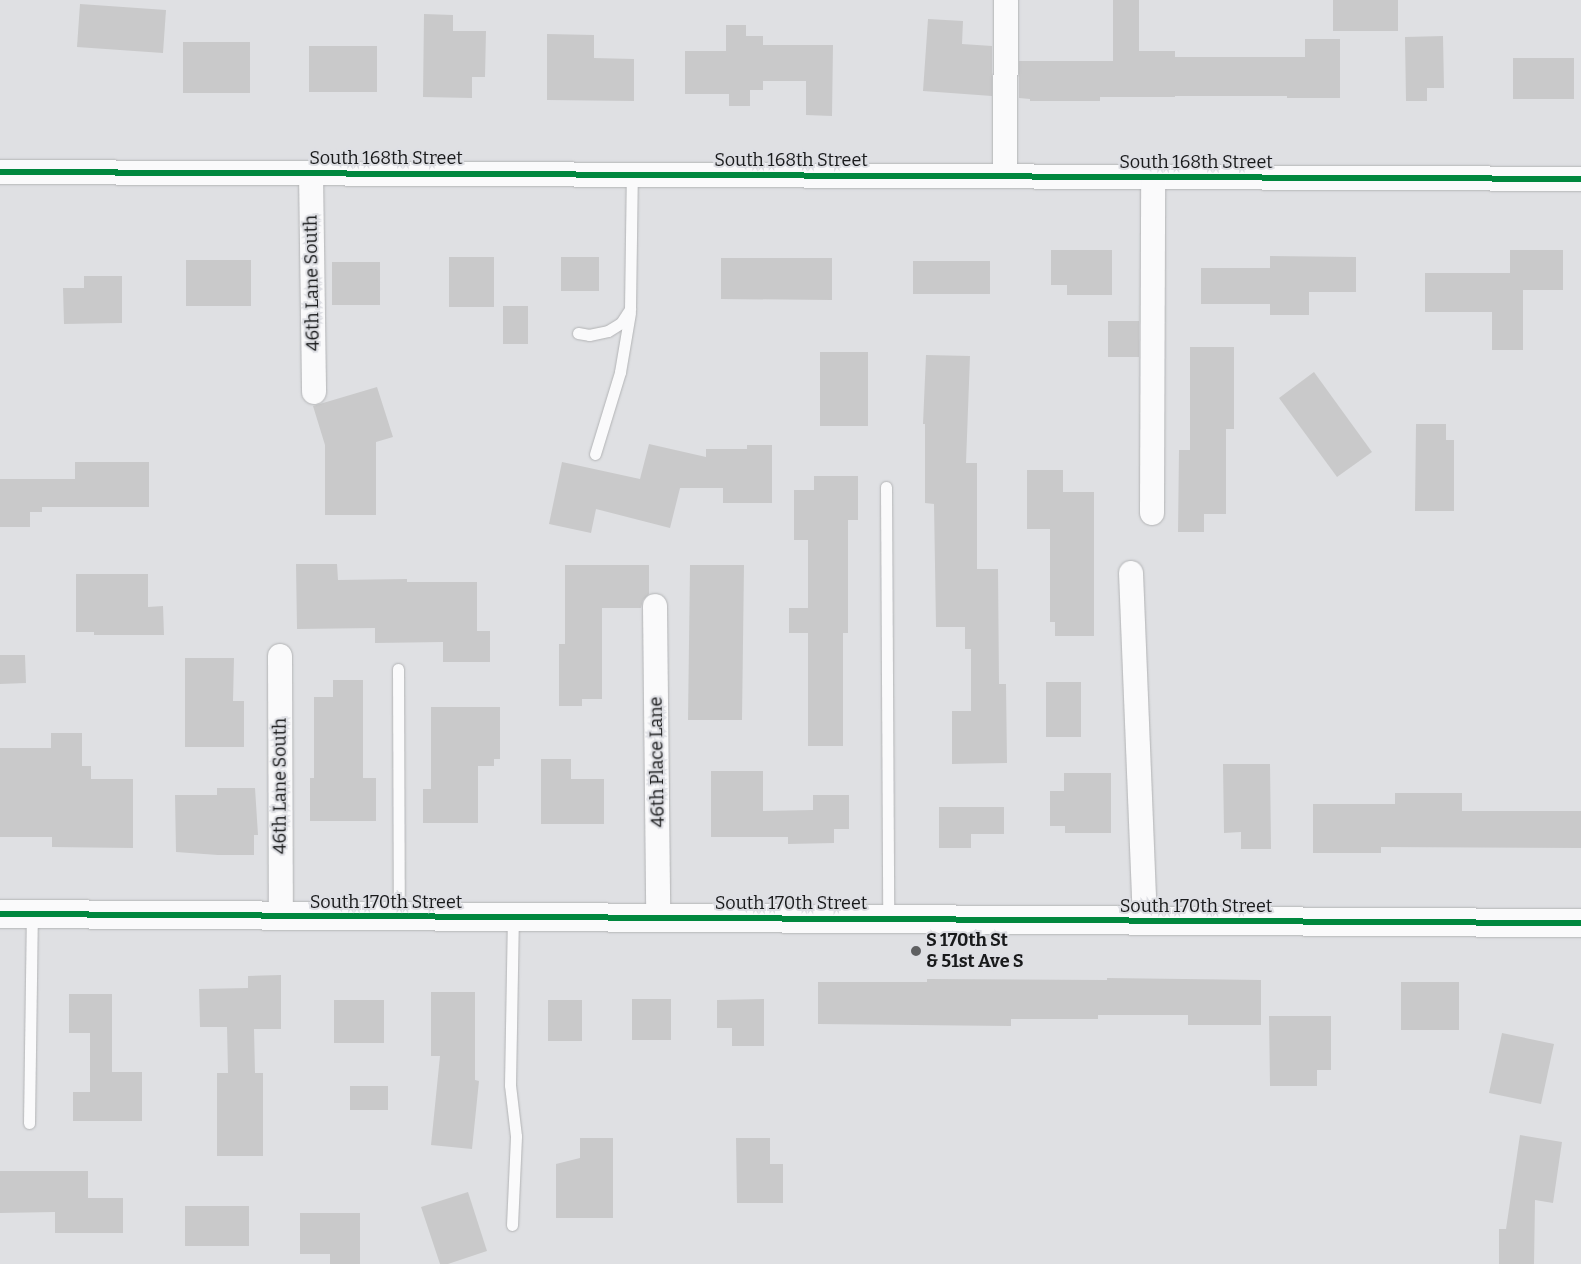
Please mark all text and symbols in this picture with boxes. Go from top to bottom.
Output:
street label: South 168th Street [309,147,463,169]
street label: South 168th Street [714,149,868,171]
street label: South 168th Street [1119,151,1273,173]
street label: 46th Lane South [300,215,324,351]
street label: 46th Place Lane [645,697,669,827]
street label: 46th Lane South [269,718,291,854]
street label: South 170th Street [310,891,462,913]
street label: South 170th Street [715,892,867,914]
street label: South 170th Street [1120,895,1272,917]
place label: S 170th St & 51st Ave S [926,930,1024,972]
marker: S 170th St & 51st Ave S [910,945,922,957]

